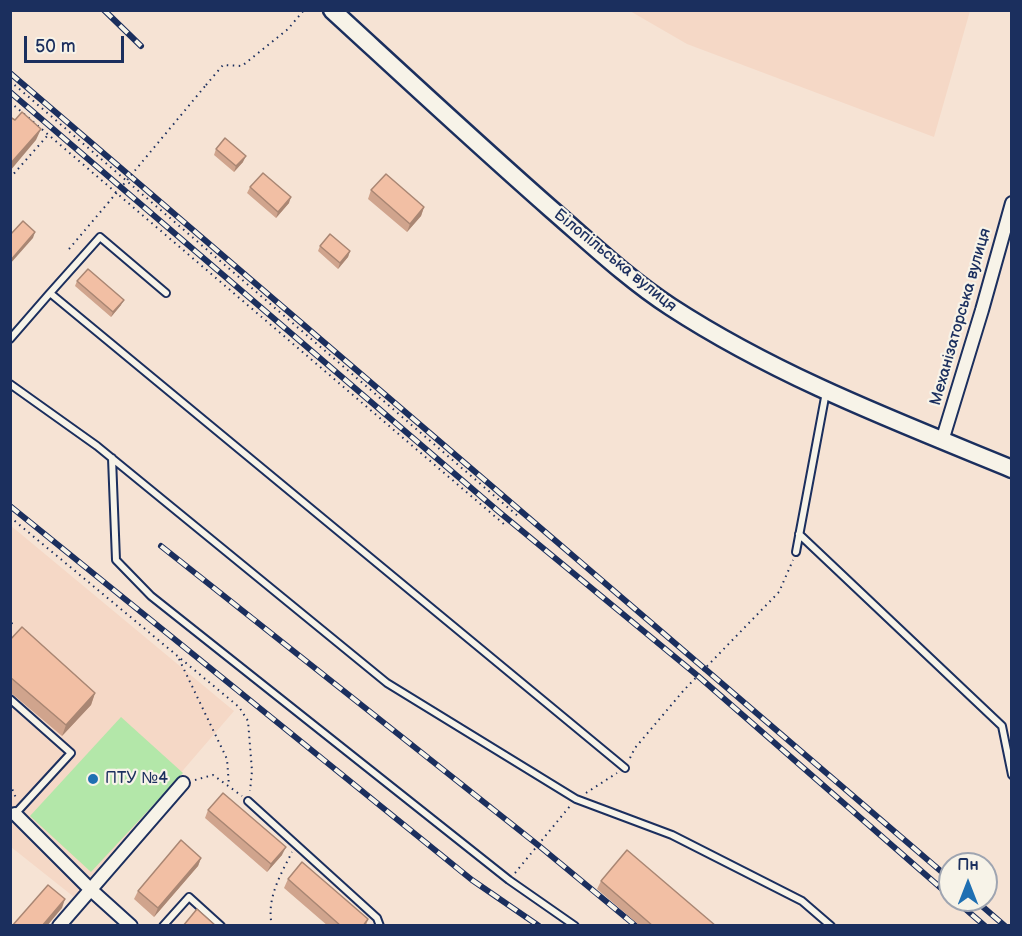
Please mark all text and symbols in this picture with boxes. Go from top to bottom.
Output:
scale bar [27,24,128,62]
text: 50 m [35,36,76,57]
street label: Білопільська вулиця [550,206,680,316]
street label: Механізаторська вулиця [927,226,995,408]
place label: ПТУ №4 [105,769,168,789]
marker: ПТУ №4 [86,772,100,786]
north arrow [938,852,998,912]
text: Пн [957,856,979,875]

